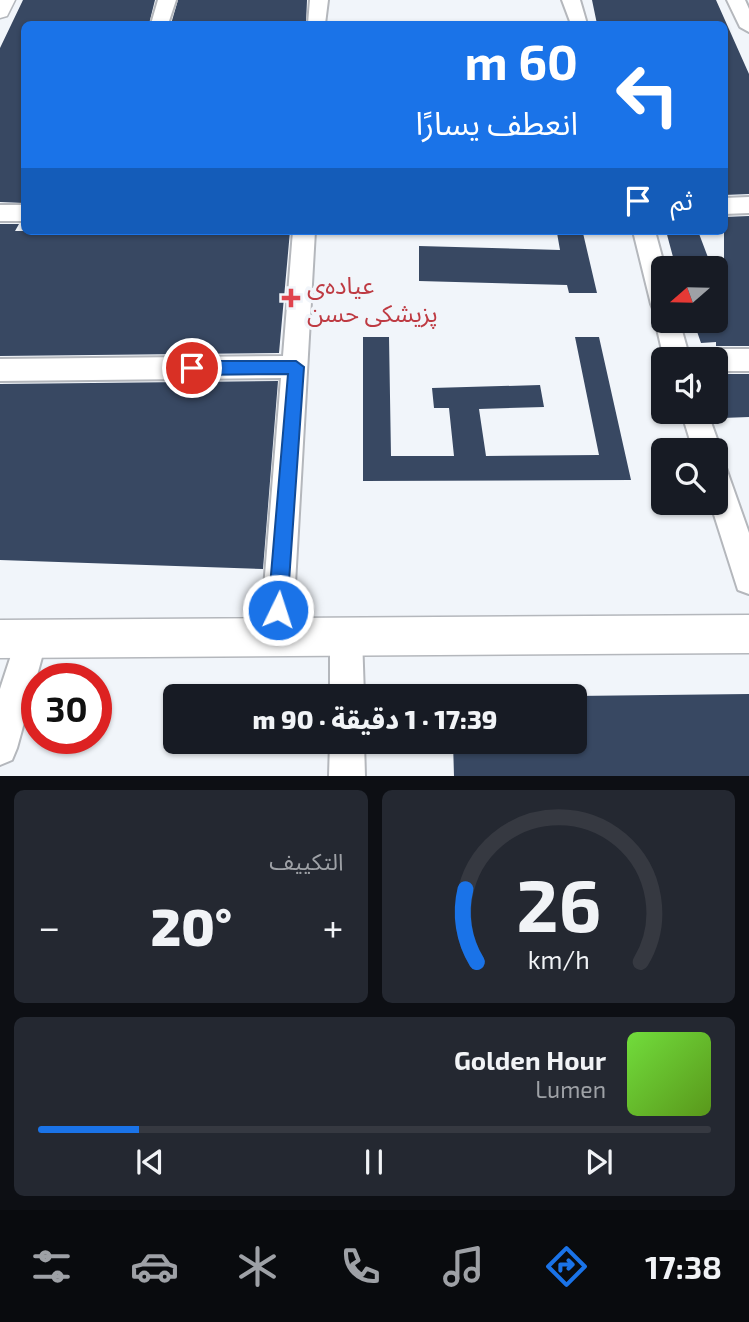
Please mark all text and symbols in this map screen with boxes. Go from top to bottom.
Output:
text: 60 m [464,31,578,90]
icon: left [602,49,693,140]
text: انعطف يسارًا [415,103,578,141]
icon: arrive [619,182,657,220]
text: ثم [671,184,693,215]
north arrow [651,256,728,332]
map controls [651,256,728,515]
place label: عیادەی پزیشکی حسن [307,270,438,329]
marker: عیادەی پزیشکی حسن [281,288,301,308]
pin [162,338,222,398]
button: sound [651,347,728,424]
icon: arrive [173,349,211,387]
button: search [651,438,728,515]
position arrow [241,573,315,647]
speed limit sign: 30 [21,663,112,754]
text: 17:39 · 1 دقيقة · 90 m [253,703,497,734]
text: التكييف [269,847,344,875]
text: 26 [516,860,601,948]
text: 20° [151,894,232,956]
text: − [38,903,60,949]
text: + [323,903,343,949]
text: km/h [527,944,589,974]
text: Golden Hour [454,1044,606,1075]
text: Lumen [535,1075,606,1103]
icon: previous [131,1143,169,1181]
icon: pause [355,1143,393,1181]
icon: next [580,1143,618,1181]
icon: filters [27,1242,76,1291]
icon: car [130,1242,179,1291]
icon: climate [233,1242,282,1291]
icon: phone [336,1242,385,1291]
icon: music [439,1242,488,1291]
icon: directions [542,1242,591,1291]
text: 17:38 [645,1247,722,1285]

